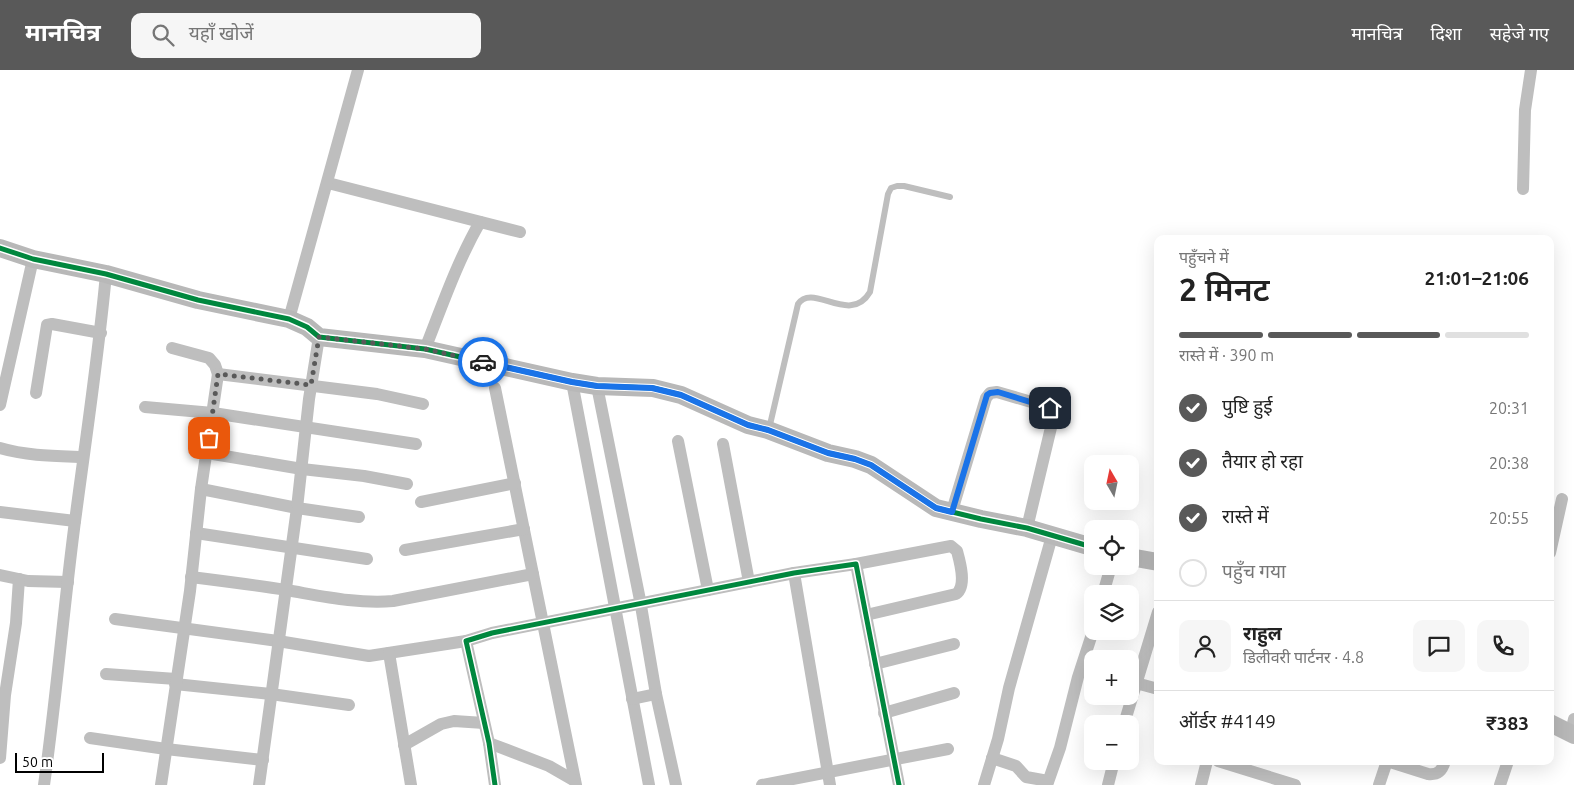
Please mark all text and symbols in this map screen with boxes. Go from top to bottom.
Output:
search box [131,13,481,58]
text: मानचित्र [25,19,101,46]
icon: search [149,21,177,49]
text: यहाँ खोजें [189,22,254,44]
text: मानचित्र [1351,23,1403,43]
text: दिशा [1431,23,1462,43]
text: सहेजे गए [1490,23,1549,43]
text: पहुँचने में [1179,248,1229,266]
text: 21:01–21:06 [1424,267,1529,289]
text: 2 मिनट [1179,271,1270,307]
courier [458,337,508,387]
text: रास्ते में · 390 m [1179,346,1274,364]
icon: car [469,348,497,376]
pin [1029,387,1071,429]
icon: home [1036,394,1064,422]
icon: check [1179,394,1207,422]
text: पुष्टि हुई [1222,395,1273,417]
text: 20:31 [1489,399,1529,417]
pin [188,417,230,459]
icon: bag [195,424,223,452]
icon: check [1179,449,1207,477]
text: तैयार हो रहा [1222,450,1303,472]
text: 20:38 [1489,454,1529,472]
north arrow [1084,455,1139,510]
map controls [1084,455,1139,770]
icon: check [1179,504,1207,532]
text: रास्ते में [1222,505,1269,527]
text: 20:55 [1489,509,1529,527]
button: locate [1084,520,1139,575]
text: पहुँच गया [1222,560,1286,582]
button: layers [1084,585,1139,640]
button: person [1179,620,1231,672]
button: chat [1413,620,1465,672]
button: phone [1477,620,1529,672]
text: राहुल [1243,622,1282,644]
text: डिलीवरी पार्टनर · 4.8 [1243,648,1364,666]
button: + [1084,650,1139,705]
text: ऑर्डर #4149 [1179,710,1276,732]
text: ₹383 [1486,712,1529,734]
button: − [1084,715,1139,770]
scale bar [15,750,104,773]
text: 50 m [22,754,53,770]

